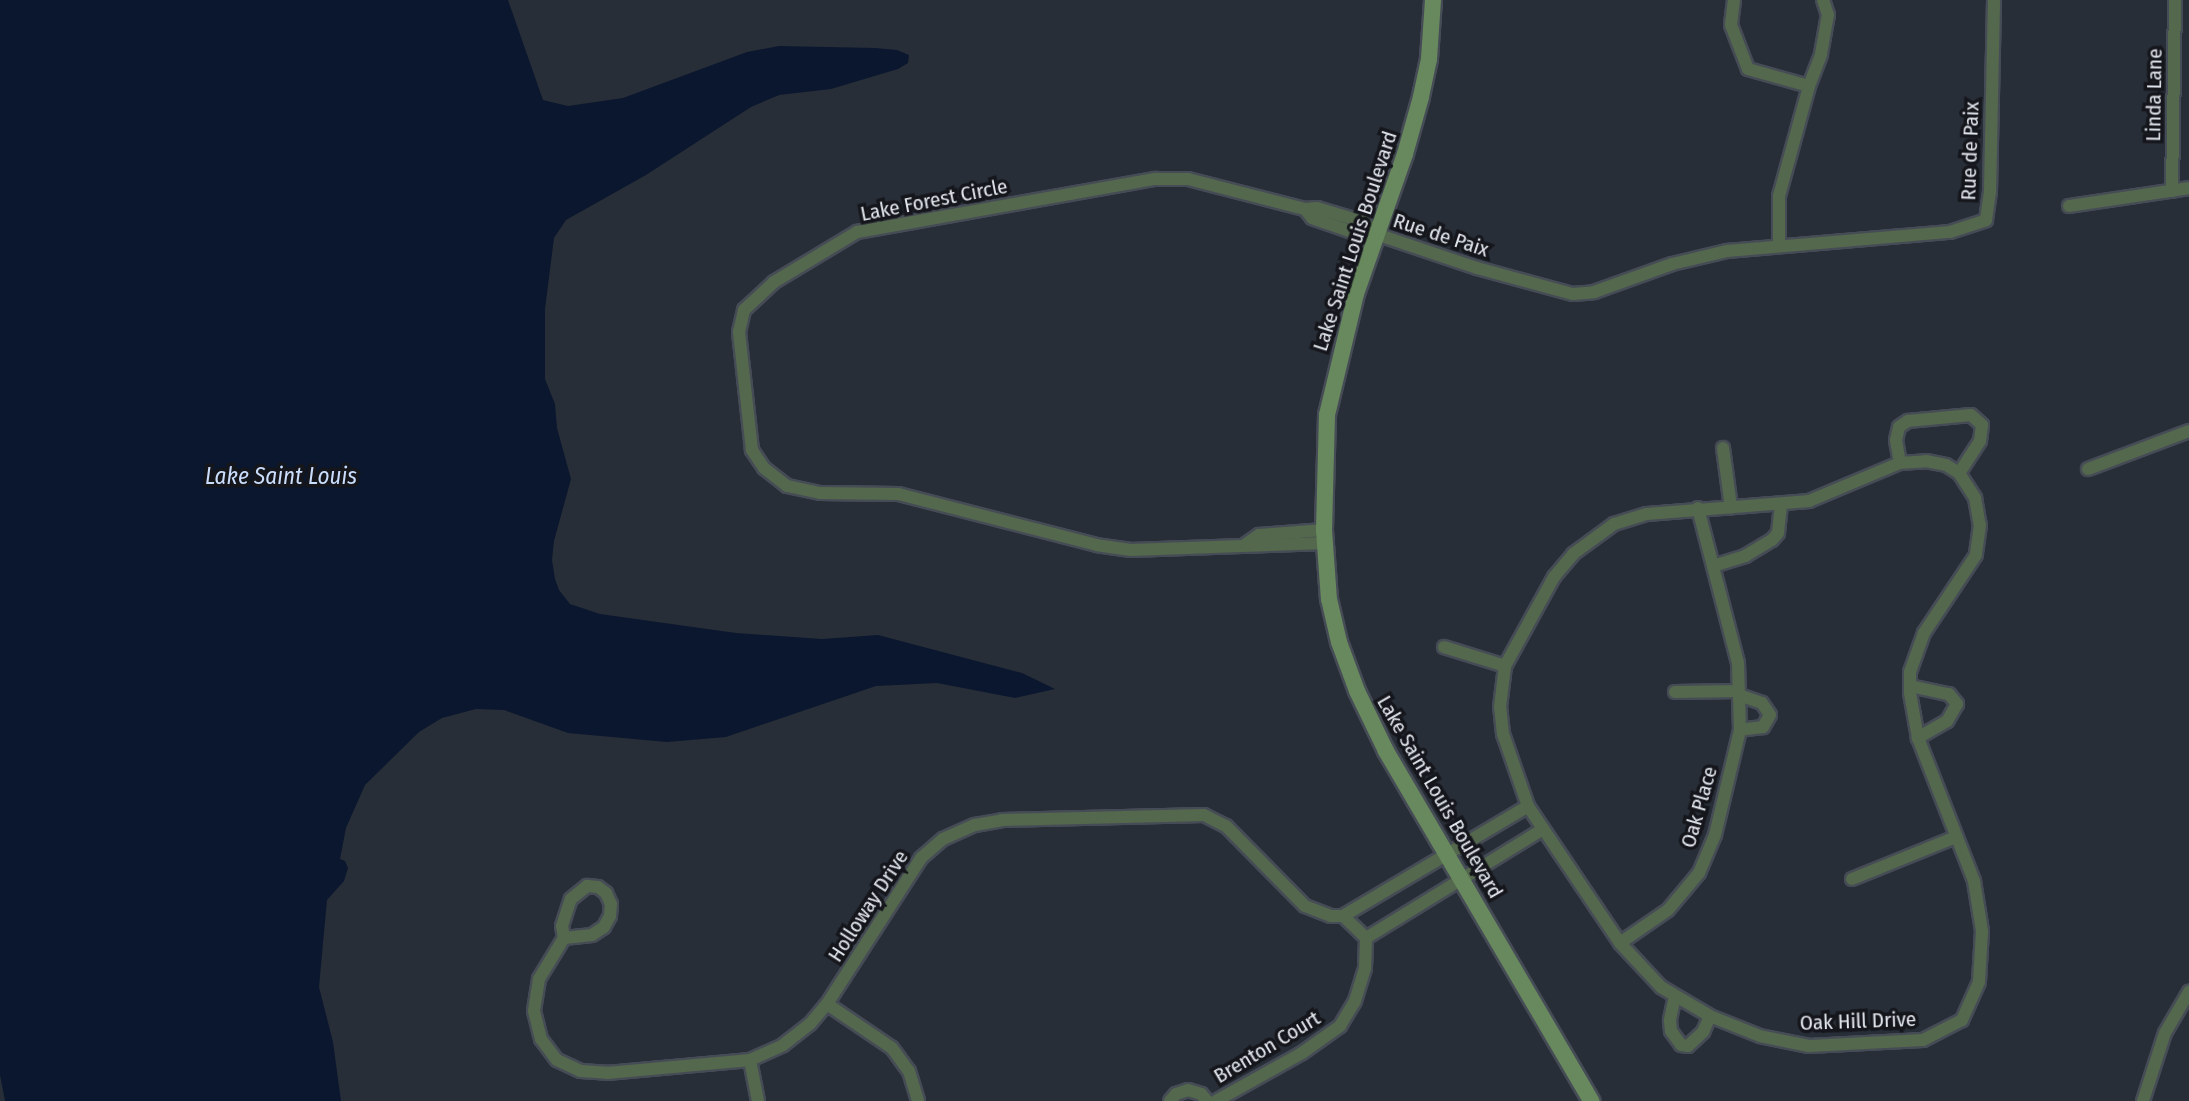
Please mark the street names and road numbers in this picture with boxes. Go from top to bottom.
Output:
street label: Linda Lane [2141,48,2167,142]
street label: Rue de Paix [1956,101,1984,201]
street label: Lake Saint Louis Boulevard [1308,128,1402,354]
street label: Lake Forest Circle [858,173,1010,227]
street label: Rue de Paix [1390,208,1492,262]
street label: Lake Saint Louis Boulevard [1372,691,1508,903]
street label: Oak Place [1675,763,1723,851]
street label: Holloway Drive [823,845,913,967]
street label: Brenton Court [1209,1005,1325,1089]
street label: Oak Hill Drive [1799,1006,1917,1036]

